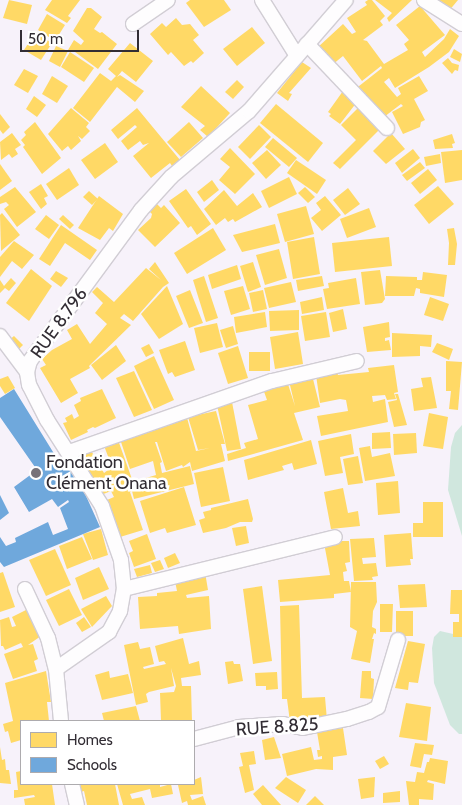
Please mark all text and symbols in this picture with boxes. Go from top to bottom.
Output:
scale bar [22,20,141,52]
text: 50 m [28,30,63,48]
street label: RUE 8.796 [26,283,92,363]
place label: Fondation Clément Onana [46,452,167,494]
marker: Fondation Clément Onana [30,467,42,479]
street label: RUE 8.825 [235,713,319,741]
legend [20,720,195,785]
text: Homes [67,731,113,749]
text: Schools [67,756,117,774]

